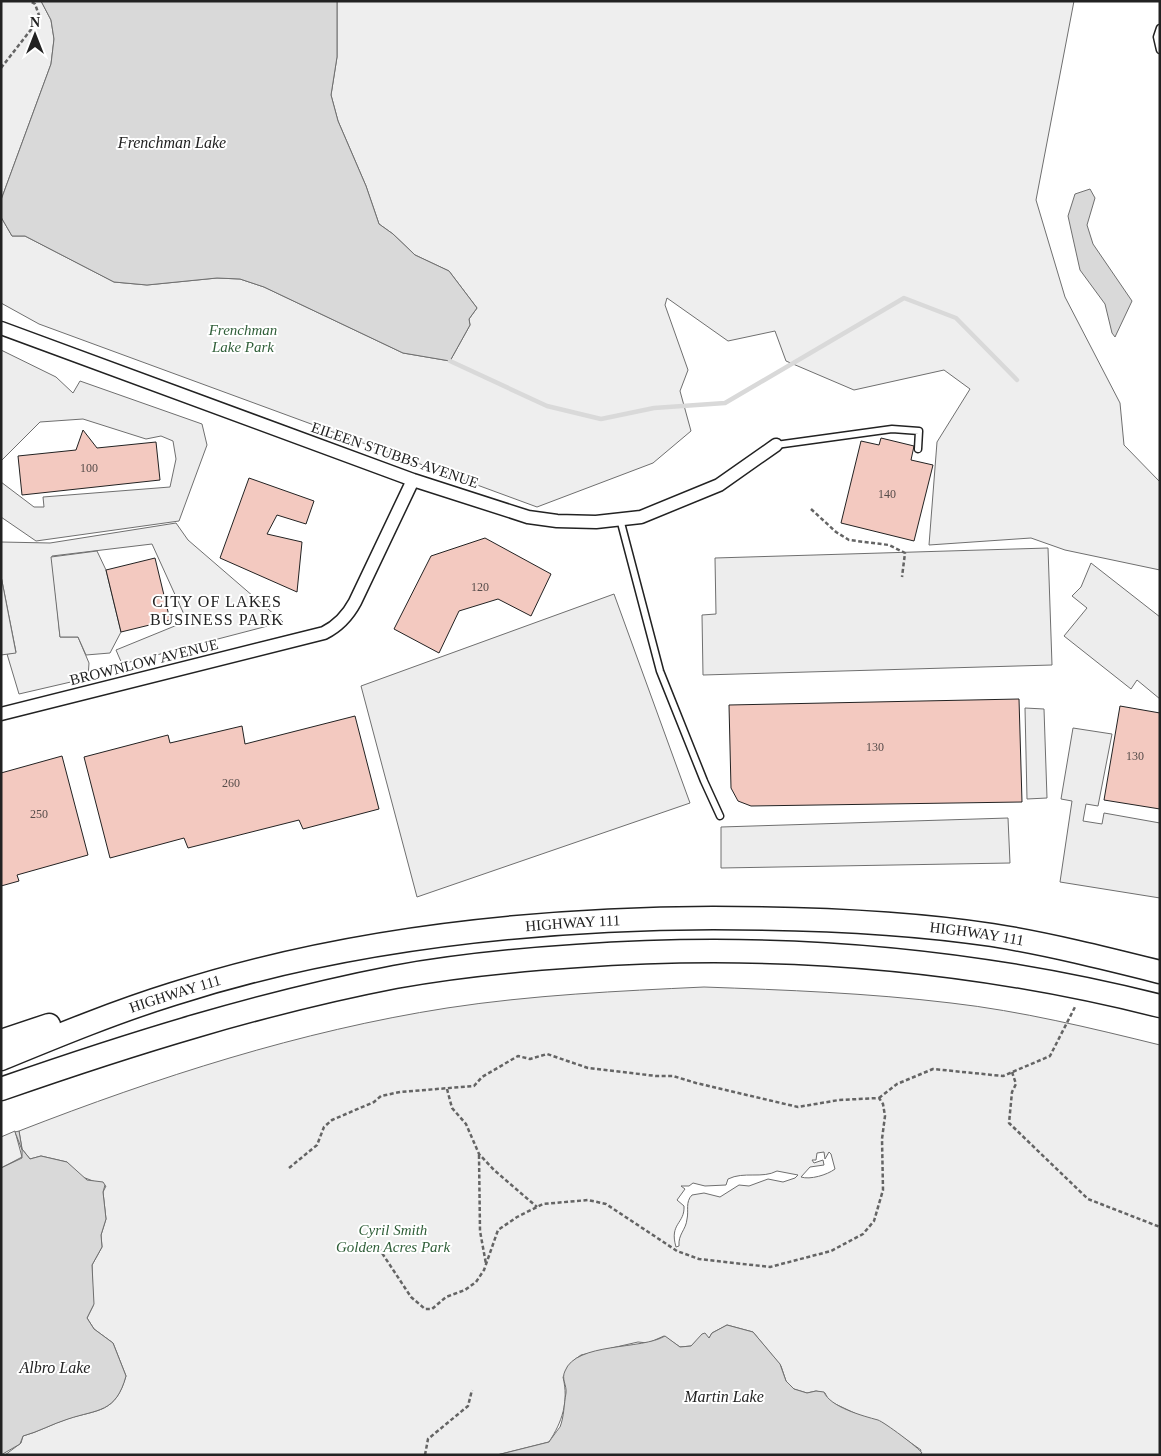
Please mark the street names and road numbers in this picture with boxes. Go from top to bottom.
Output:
street label: EILEEN STUBBS AVENUE [309,419,481,491]
street label: BROWNLOW AVENUE [68,636,220,688]
street label: HIGHWAY 111 [525,912,621,934]
street label: HIGHWAY 111 [929,919,1025,948]
street label: HIGHWAY 111 [127,972,223,1016]

